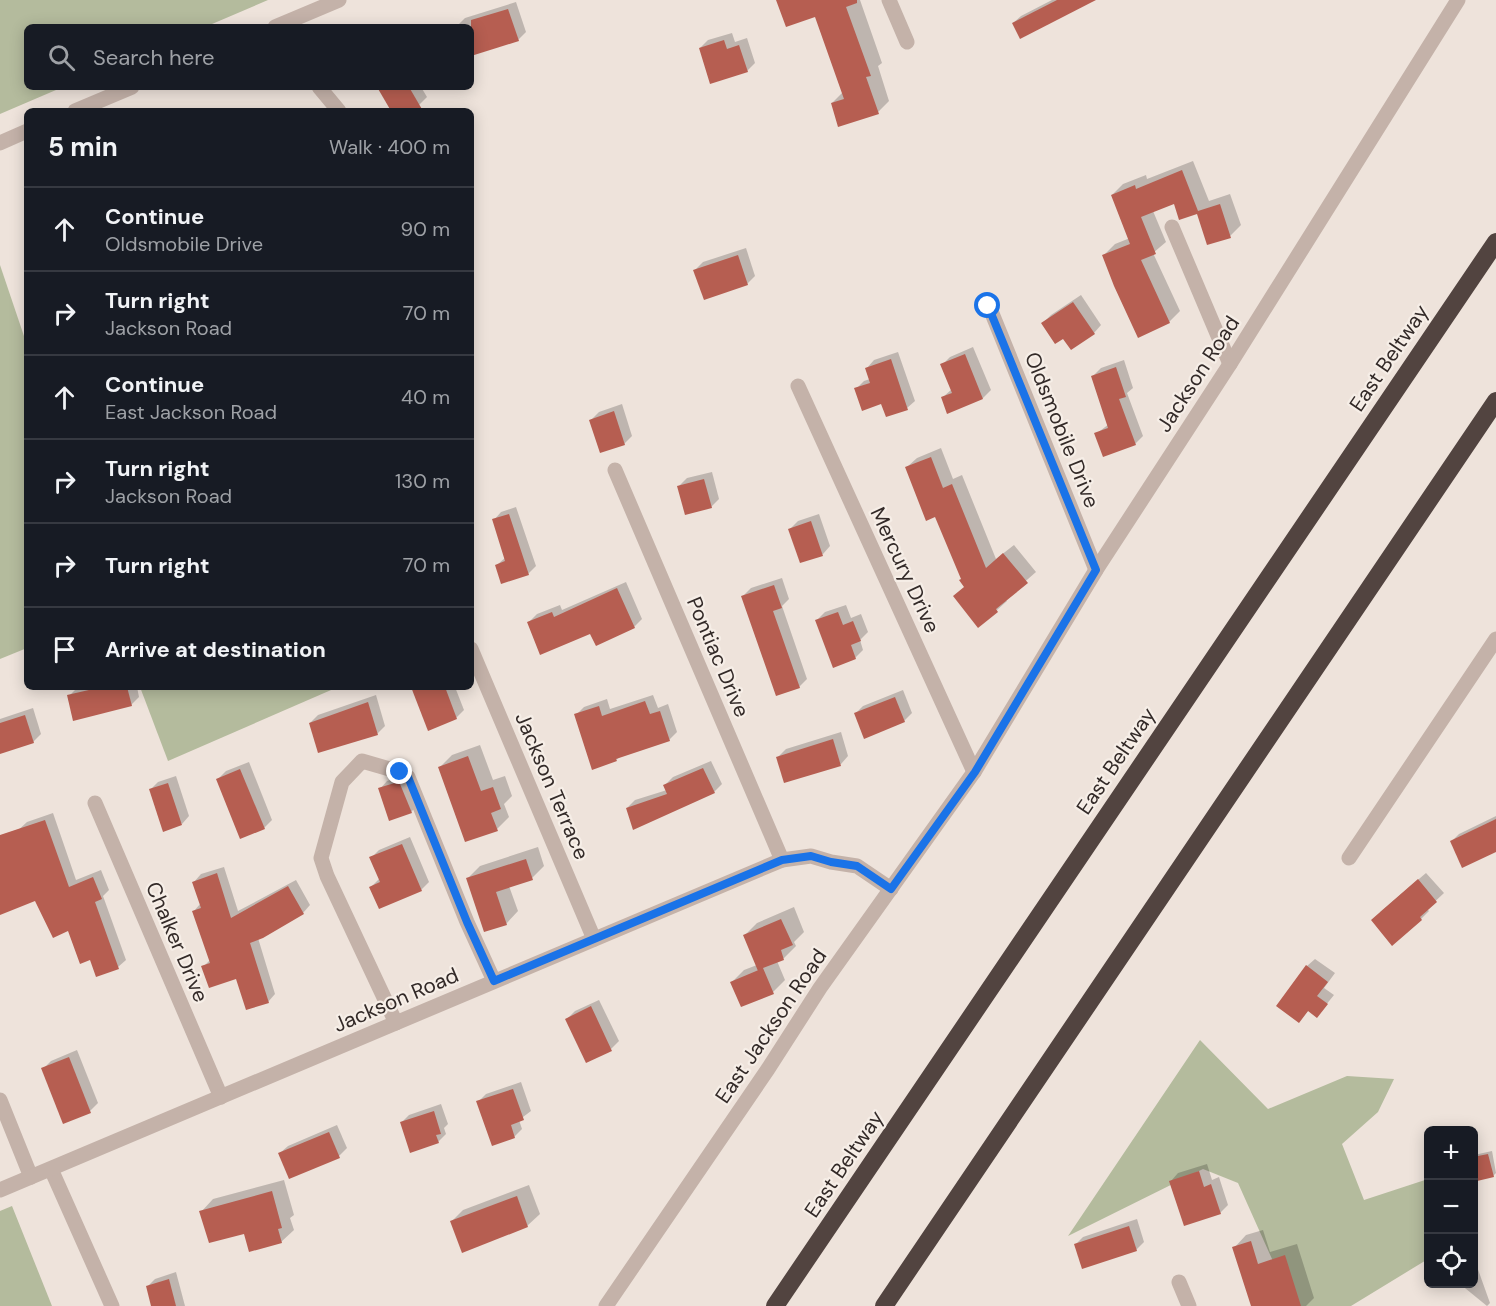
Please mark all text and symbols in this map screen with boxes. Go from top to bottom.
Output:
search box [24,24,474,90]
icon: search [45,41,78,74]
text: Search here [93,43,214,72]
text: 5 min [48,130,118,164]
text: Walk · 400 m [329,134,450,160]
text: Continue [105,202,204,231]
icon: ahead [48,213,81,246]
text: 90 m [401,216,450,242]
text: Oldsmobile Drive [105,231,263,257]
text: Turn right [105,286,210,315]
route start [974,292,1000,318]
icon: right [48,297,81,330]
street label: East Beltway [1343,299,1435,417]
text: 70 m [403,300,450,326]
street label: Jackson Road [1150,310,1246,438]
text: Jackson Road [105,315,232,341]
street label: Oldsmobile Drive [1018,348,1106,512]
text: Continue [105,370,204,399]
icon: ahead [48,381,81,414]
text: 40 m [401,384,450,410]
text: East Jackson Road [105,399,277,425]
text: Turn right [105,454,210,483]
icon: right [48,465,81,498]
text: 130 m [395,468,450,494]
text: Jackson Road [105,483,232,509]
street label: Mercury Drive [864,503,946,638]
icon: right [48,549,81,582]
text: Turn right [105,551,210,580]
text: 70 m [403,552,450,578]
street label: Pontiac Drive [680,593,756,721]
icon: arrive [48,633,81,666]
text: Arrive at destination [105,635,326,664]
street label: East Beltway [1070,702,1162,820]
street label: Jackson Terrace [508,708,596,864]
route end [386,758,412,784]
street label: Chalker Drive [139,878,215,1006]
street label: East Jackson Road [709,943,833,1109]
street label: Jackson Road [329,961,463,1039]
street label: East Beltway [798,1105,890,1223]
map controls [1424,1126,1478,1288]
button: + [1424,1126,1478,1180]
button: − [1424,1180,1478,1234]
button: locate [1424,1234,1478,1288]

